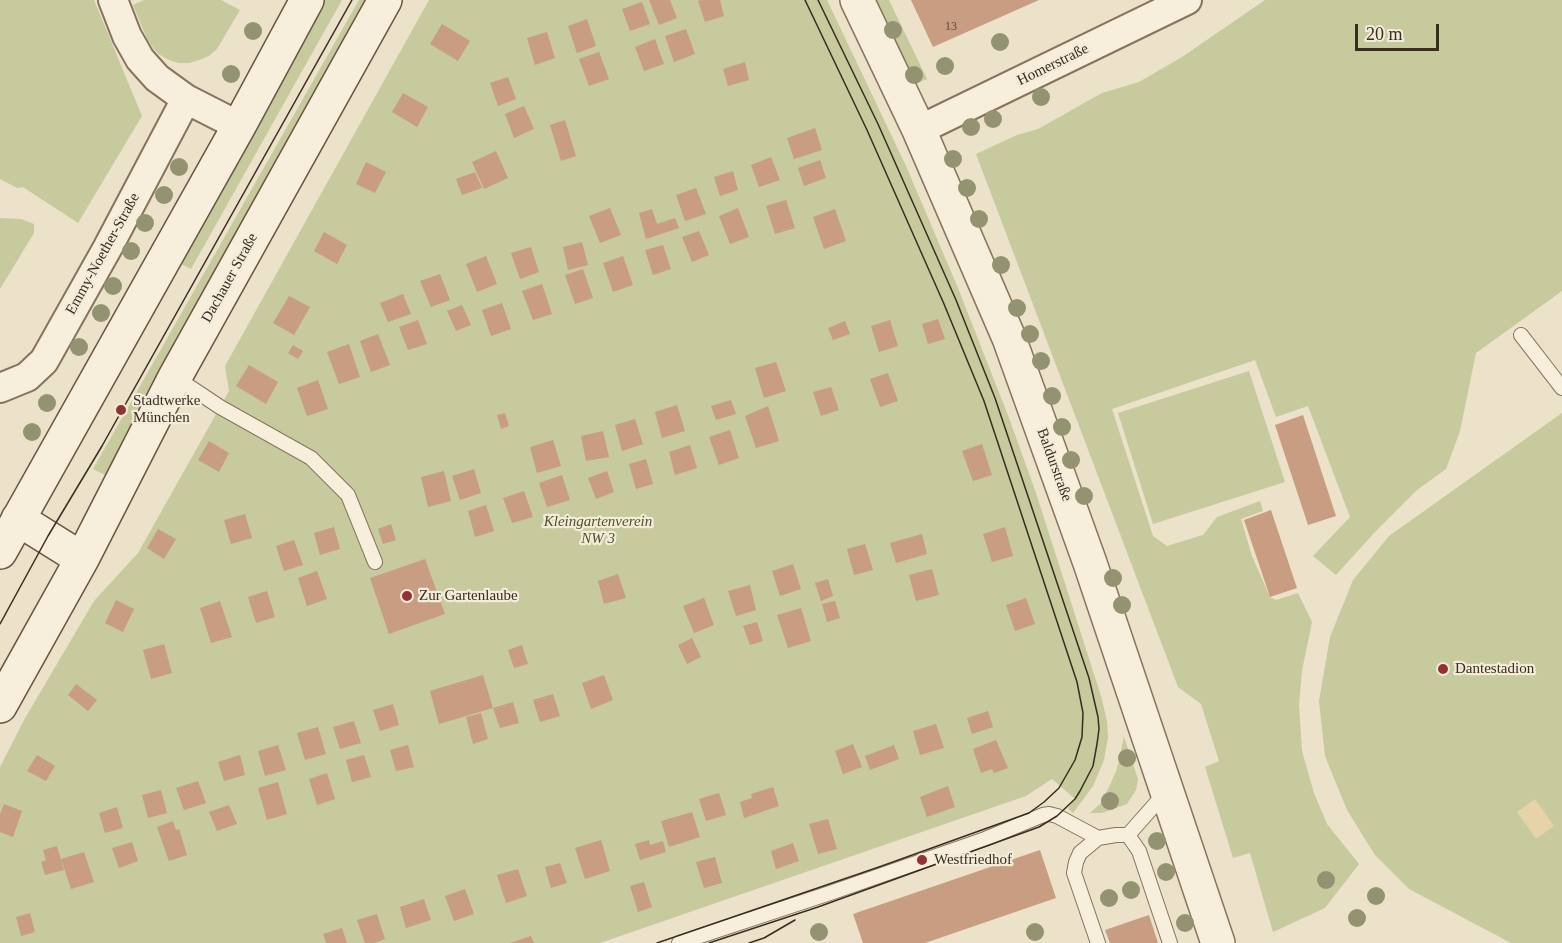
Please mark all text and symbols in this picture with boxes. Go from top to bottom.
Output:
scale bar [1358,12,1442,50]
house number: 13 [945,20,957,34]
text: 20 m [1366,24,1403,44]
street label: Homerstraße [1014,40,1092,90]
street label: Emmy-Noether-Straße [62,190,144,318]
street label: Dachauer Straße [198,230,262,326]
place label: Stadtwerke München [133,392,200,427]
marker: Stadtwerke München [114,403,128,417]
street label: Baldurstraße [1032,426,1076,504]
park label: Kleingartenverein NW 3 [544,513,652,548]
place label: Zur Gartenlaube [419,587,518,605]
marker: Zur Gartenlaube [400,589,414,603]
place label: Dantestadion [1455,660,1534,678]
marker: Dantestadion [1436,662,1450,676]
place label: Westfriedhof [934,851,1012,869]
marker: Westfriedhof [915,853,929,867]

